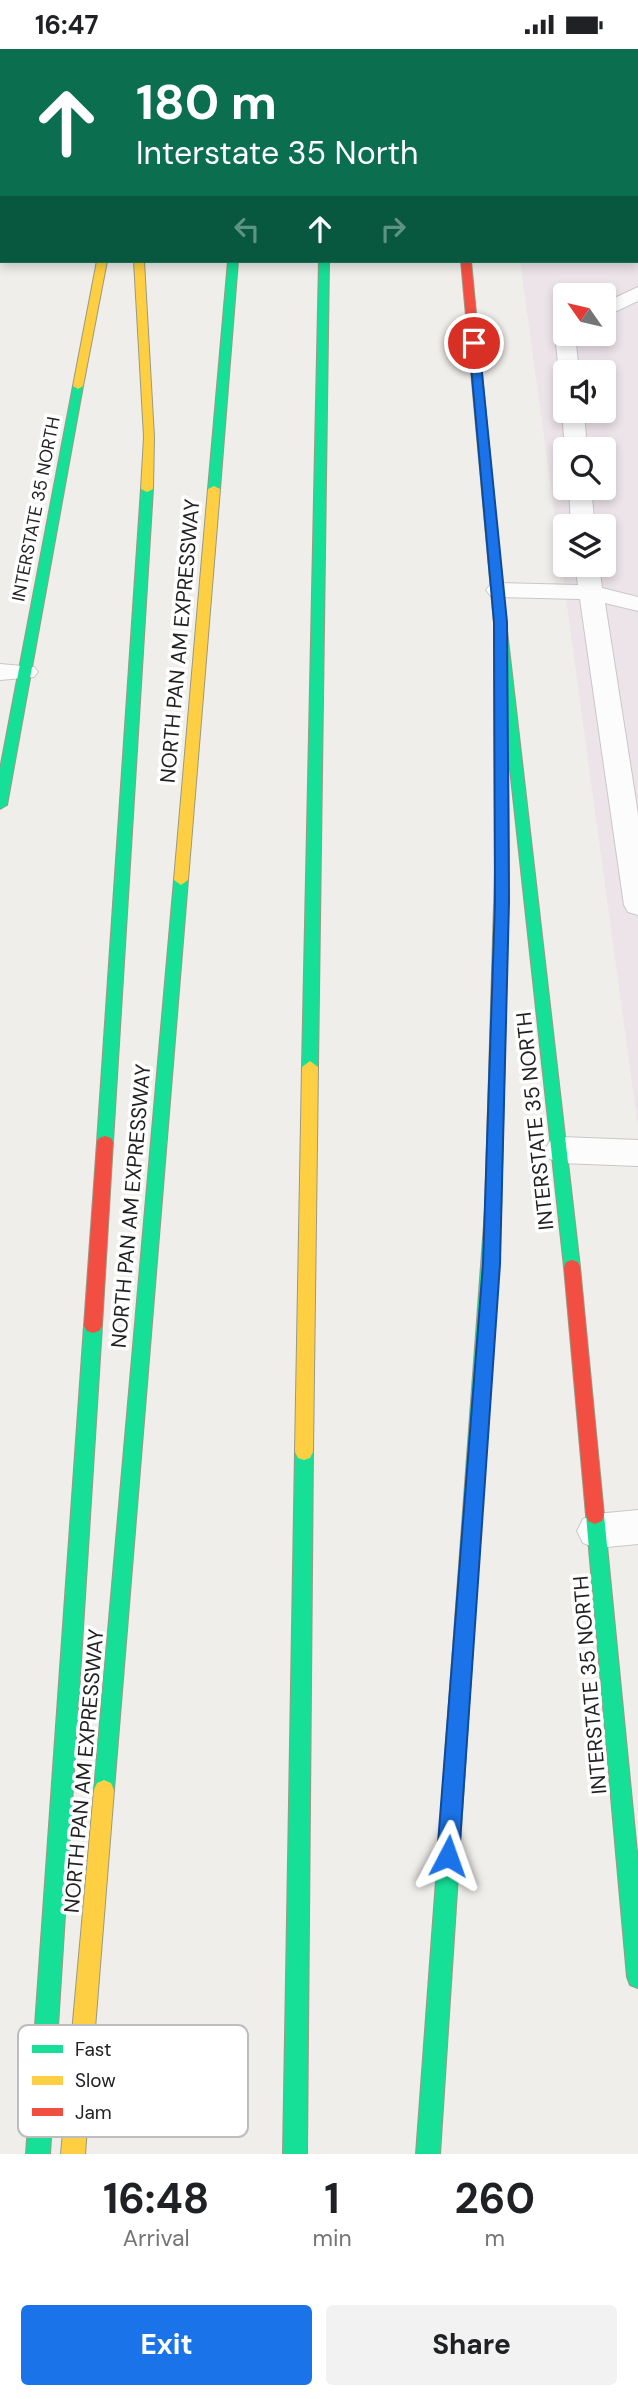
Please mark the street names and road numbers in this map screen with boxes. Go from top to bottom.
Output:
street label: INTERSTATE 35 NORTH [6,415,66,603]
street label: NORTH PAN AM EXPRESSWAY [154,498,206,784]
street label: INTERSTATE 35 NORTH [510,1011,560,1231]
street label: NORTH PAN AM EXPRESSWAY [105,1063,157,1349]
street label: INTERSTATE 35 NORTH [567,1575,613,1795]
street label: NORTH PAN AM EXPRESSWAY [58,1628,110,1914]

